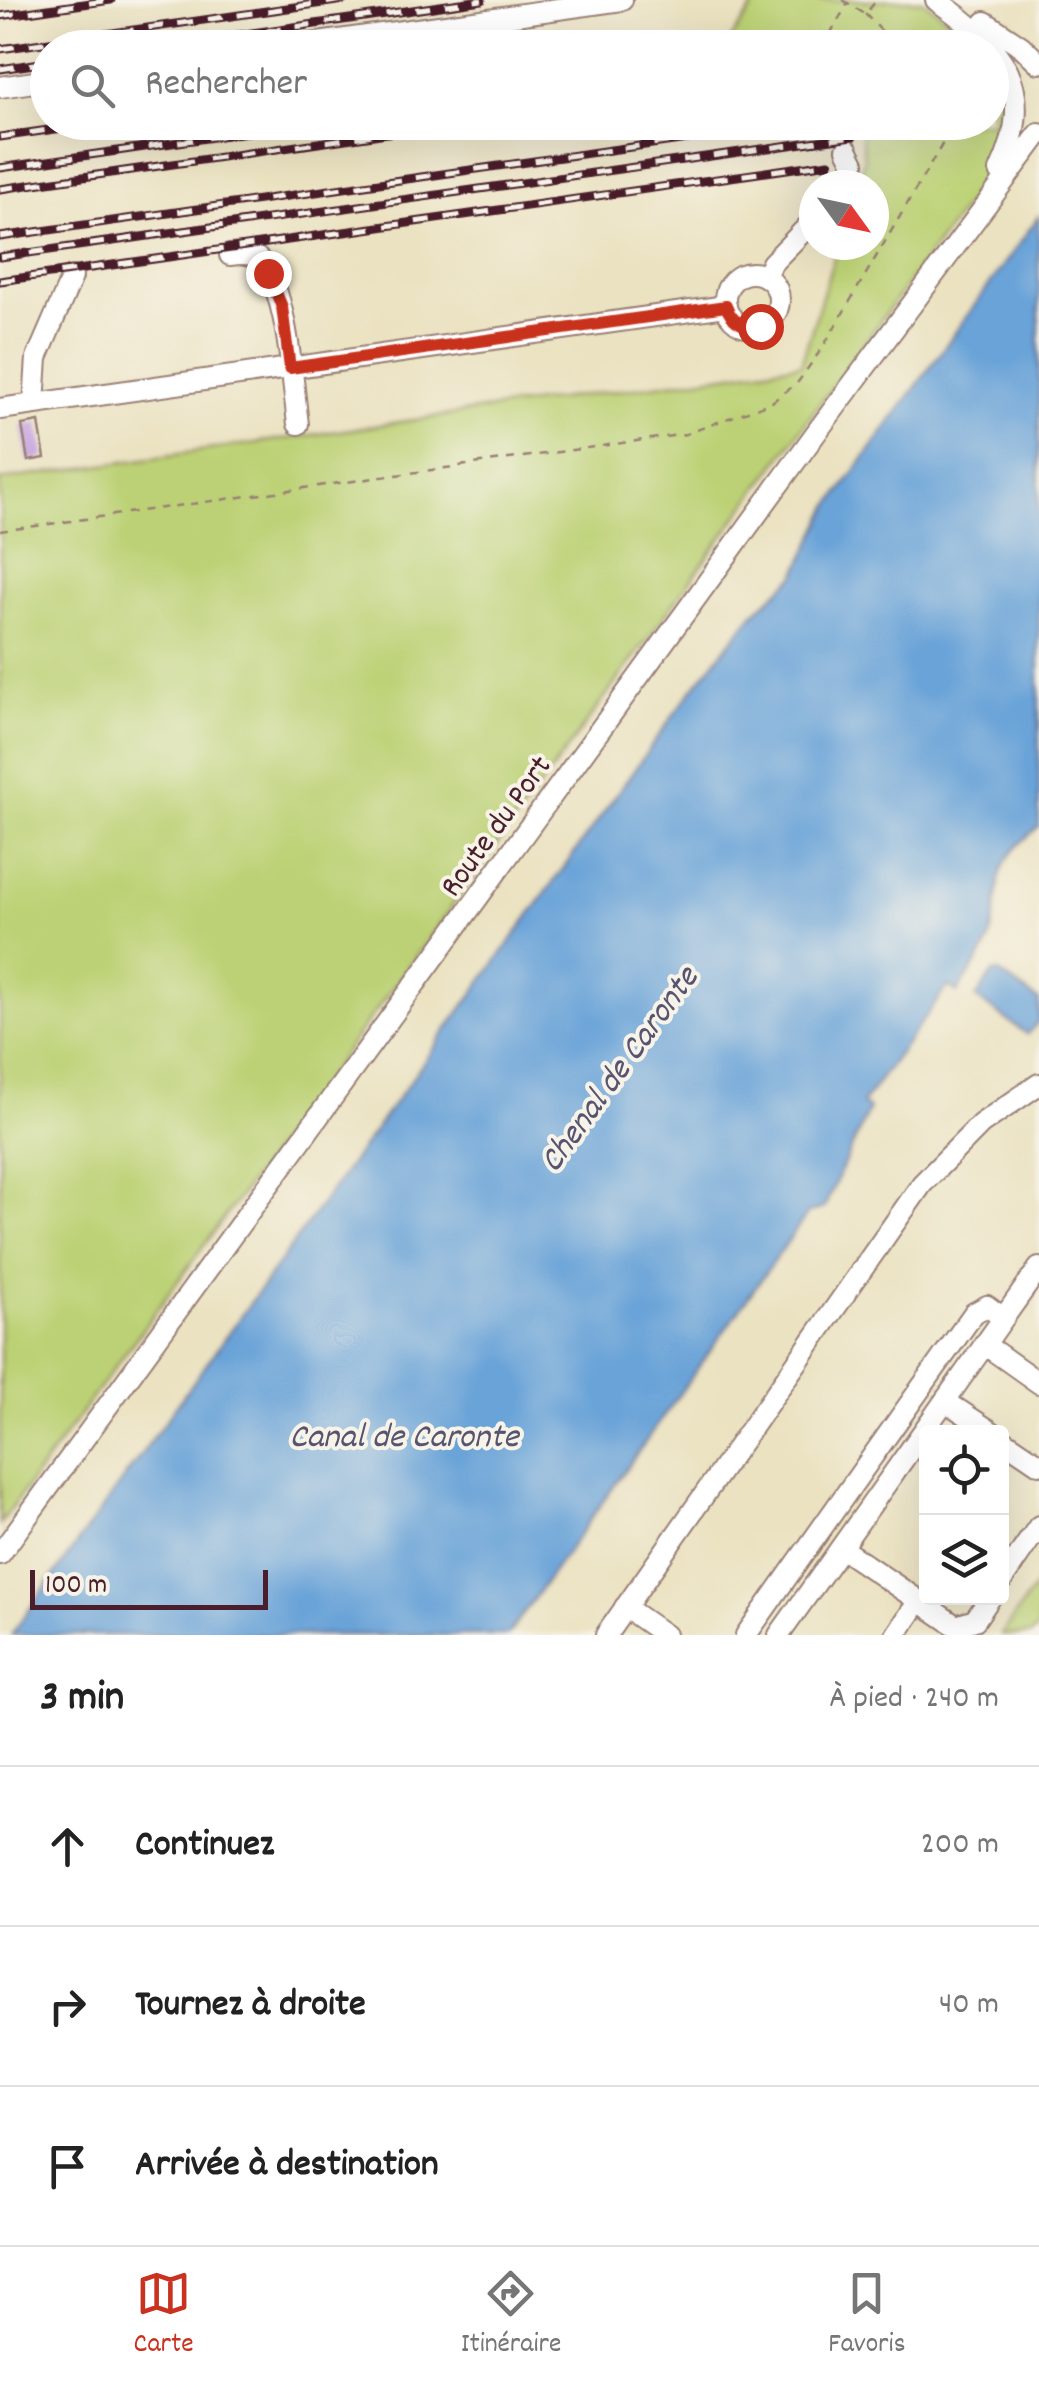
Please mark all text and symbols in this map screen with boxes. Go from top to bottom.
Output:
search box [30,30,1009,140]
icon: search [65,58,120,113]
text: Rechercher [145,58,307,113]
north arrow [799,170,889,260]
route end [246,251,292,297]
route start [738,304,784,350]
street label: Route du Port [431,747,565,908]
water label: Chenal de Caronte [529,956,714,1184]
water label: Canal de Caronte [289,1414,520,1464]
map controls [919,1425,1009,1605]
button: locate [919,1425,1009,1515]
button: layers [919,1515,1009,1605]
scale bar [30,1565,268,1610]
text: 100 m [45,1567,107,1607]
text: 3 min [40,1670,124,1730]
text: À pied · 240 m [829,1677,999,1723]
icon: ahead [40,1819,95,1874]
text: Continuez [135,1819,274,1874]
text: 200 m [921,1823,999,1869]
icon: right [40,1979,95,2034]
text: Tournez à droite [135,1979,366,2034]
text: 40 m [939,1983,999,2029]
icon: arrive [40,2139,95,2194]
text: Arrivée à destination [135,2139,439,2194]
tab: Carte [134,2266,194,2366]
tab: Itinéraire [461,2266,561,2366]
tab: Favoris [828,2266,905,2366]

